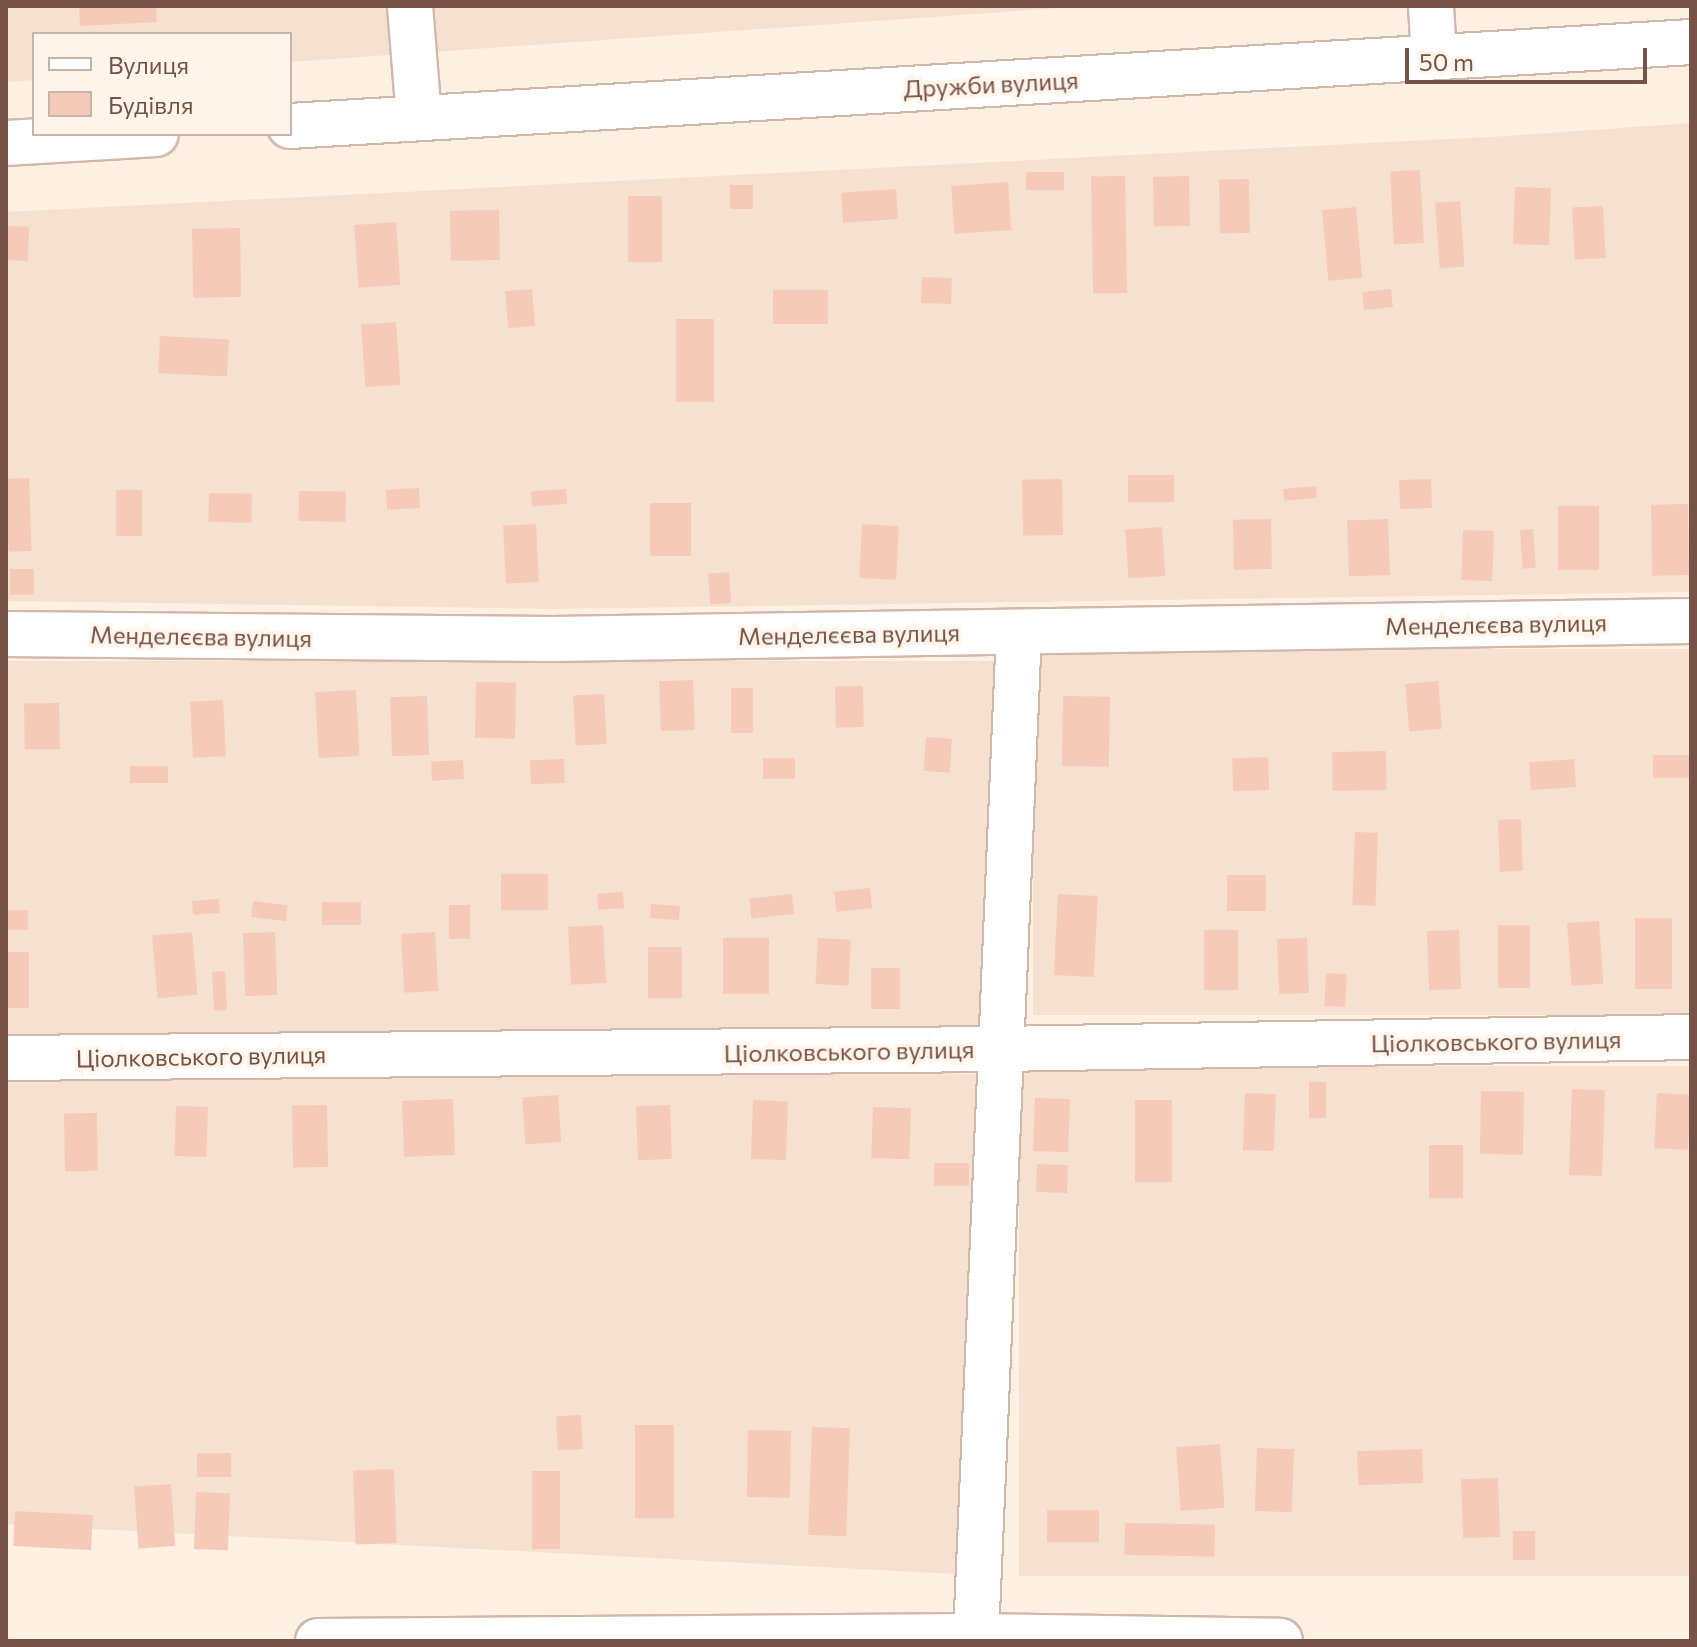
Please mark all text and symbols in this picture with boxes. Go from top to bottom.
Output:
legend [32,32,292,136]
scale bar [1409,32,1651,82]
text: 50 m [1419,47,1474,76]
text: Вулиця [108,50,189,79]
street label: Дружби вулиця [903,65,1079,103]
text: Будівля [108,90,194,119]
street label: Менделєєва вулиця [1385,608,1607,640]
street label: Менделєєва вулиця [738,618,960,650]
street label: Менделєєва вулиця [90,620,312,652]
street label: Ціолковського вулиця [1371,1024,1621,1058]
street label: Ціолковського вулиця [724,1034,974,1068]
street label: Ціолковського вулиця [76,1039,326,1073]

